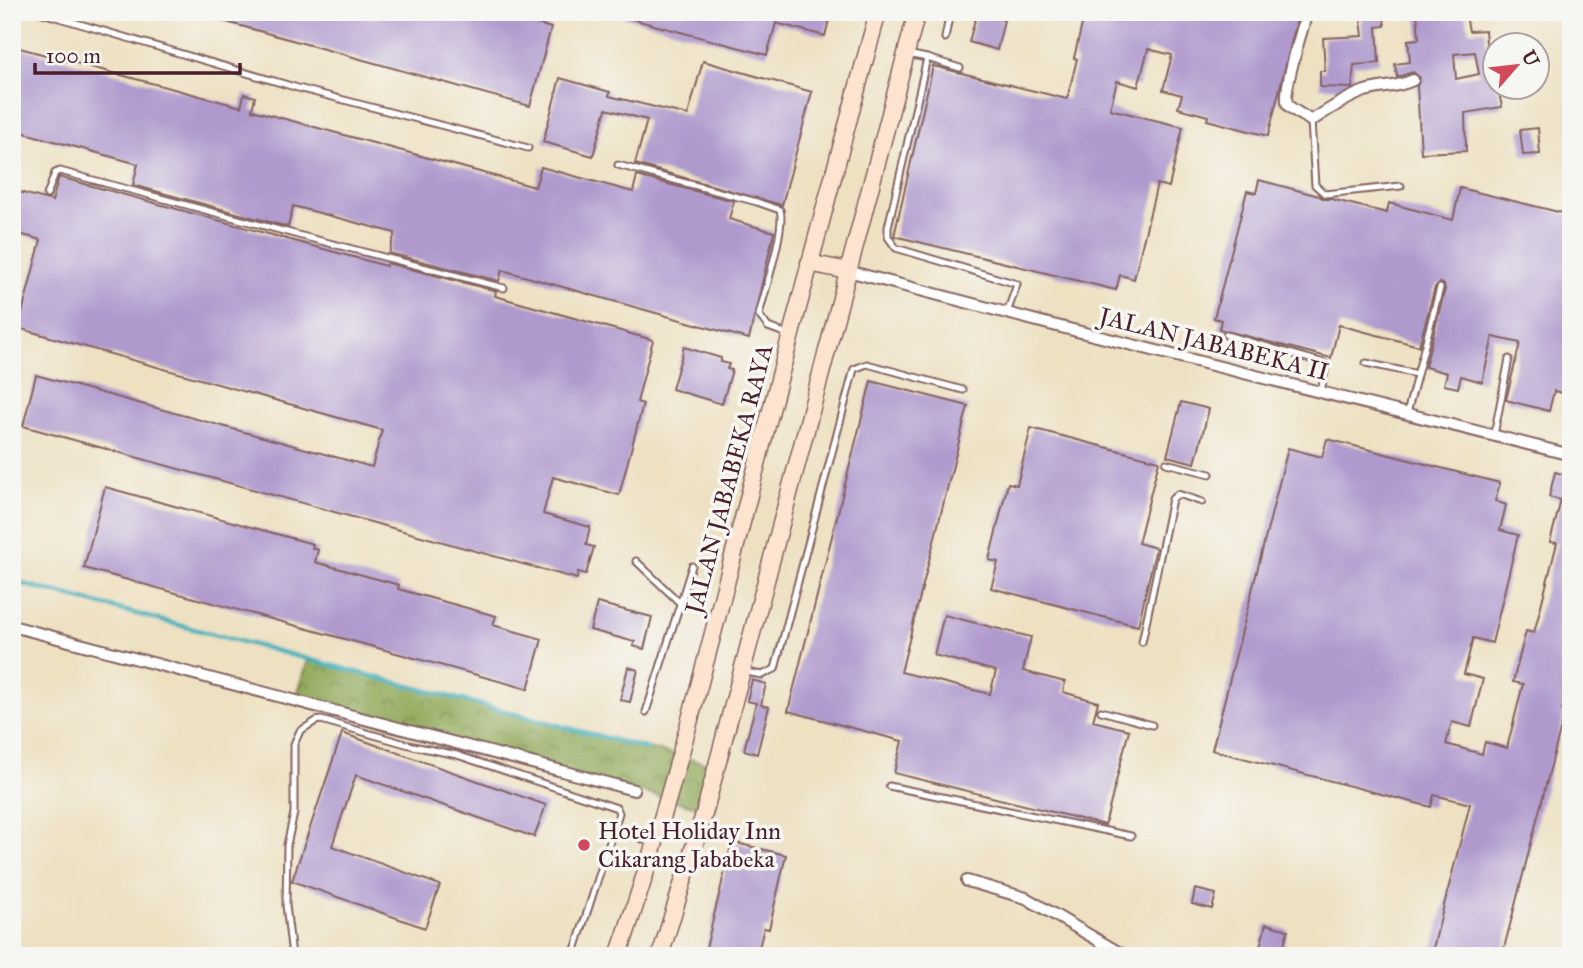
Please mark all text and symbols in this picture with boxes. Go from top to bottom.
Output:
scale bar [35,32,240,76]
north arrow [1482,32,1552,102]
text: 100 m [46,43,101,69]
text: U [1517,46,1545,71]
street label: JALAN JABABEKA II [1093,300,1332,387]
street label: JALAN JABABEKA RAYA [678,341,779,620]
place label: Hotel Holiday Inn Cikarang Jababeka [598,816,781,874]
marker: Hotel Holiday Inn Cikarang Jababeka [576,837,592,853]

